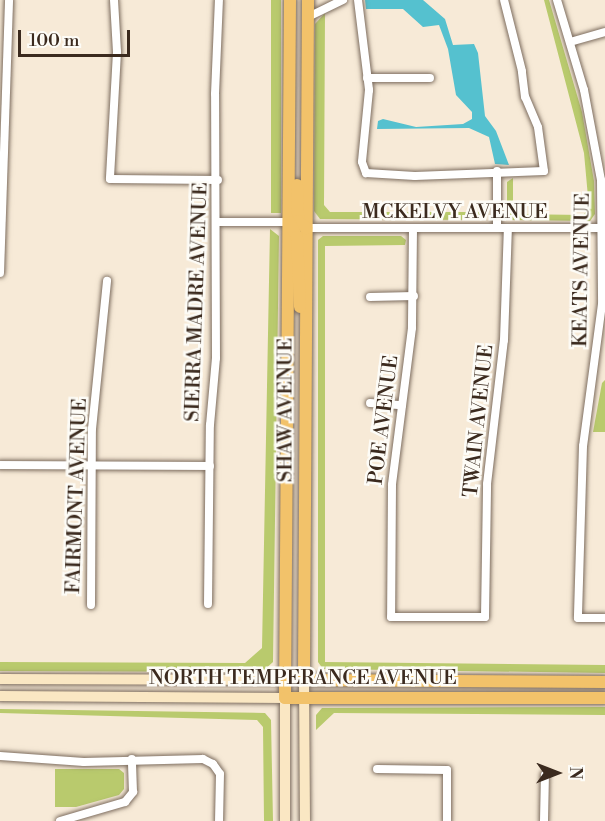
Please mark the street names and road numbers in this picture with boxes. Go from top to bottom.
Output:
street label: SIERRA MADRE AVENUE [181,182,213,422]
street label: KEATS AVENUE [569,193,595,347]
street label: MCKELVY AVENUE [362,200,548,224]
street label: SHAW AVENUE [274,338,298,482]
street label: TWAIN AVENUE [459,343,499,499]
street label: POE AVENUE [364,354,404,486]
street label: FAIRMONT AVENUE [62,398,92,594]
street label: NORTH TEMPERANCE AVENUE [149,666,457,690]

